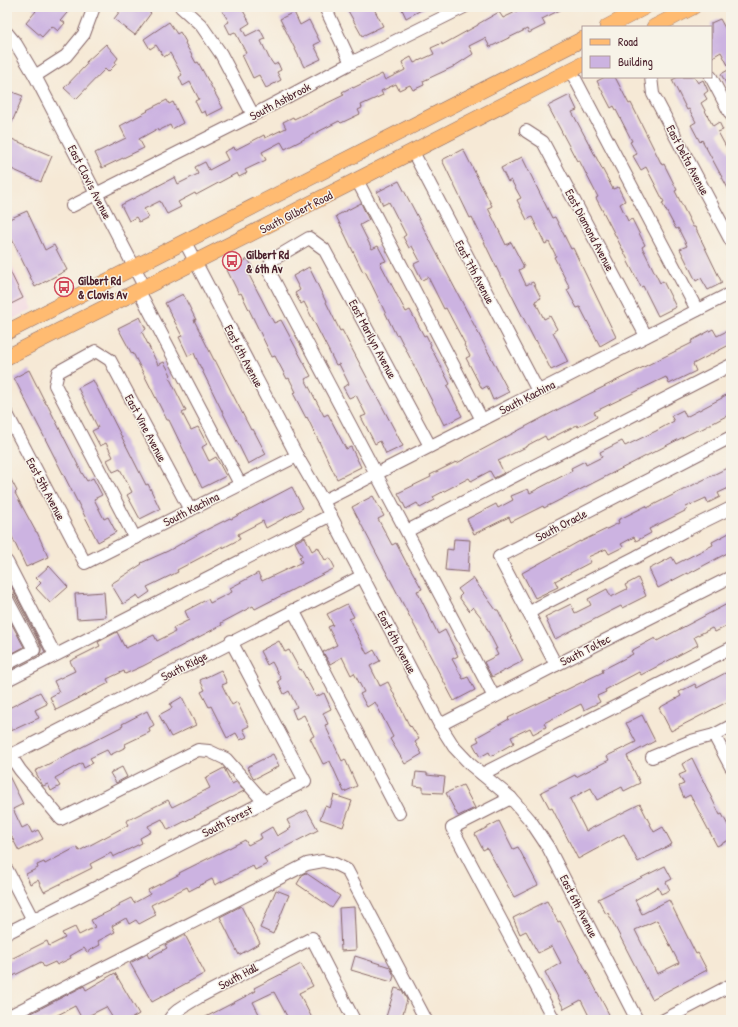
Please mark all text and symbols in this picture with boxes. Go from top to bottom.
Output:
legend [582,26,712,78]
text: Road [618,33,638,50]
text: Building [618,53,653,70]
street label: South Ashbrook [247,78,313,124]
street label: East Delta Avenue [662,122,714,198]
street label: East Clovis Avenue [64,142,116,222]
street label: South Gilbert Road [257,186,336,238]
street label: East Diamond Avenue [561,186,619,274]
street label: East 7th Avenue [451,237,499,307]
place label: Gilbert Rd & 6th Av [246,246,289,277]
bus stop icon: Gilbert Rd & 6th Av [221,250,243,272]
place label: Gilbert Rd & Clovis Av [78,272,127,303]
bus stop icon: Gilbert Rd & Clovis Av [53,276,75,298]
street label: East Marilyn Avenue [345,296,401,382]
street label: East 6th Avenue [220,322,268,390]
street label: South Kachina [496,376,558,418]
street label: East Vine Avenue [121,391,171,465]
street label: East 5th Avenue [22,455,70,524]
street label: South Kachina [160,488,222,530]
street label: South Oracle [532,505,590,545]
street label: East 6th Avenue [373,608,421,676]
street label: South Toltec [557,630,613,670]
street label: South Ridge [158,647,210,685]
street label: South Forest [199,801,256,841]
street label: East 6th Avenue [556,872,602,941]
street label: South Hall [215,958,262,993]

